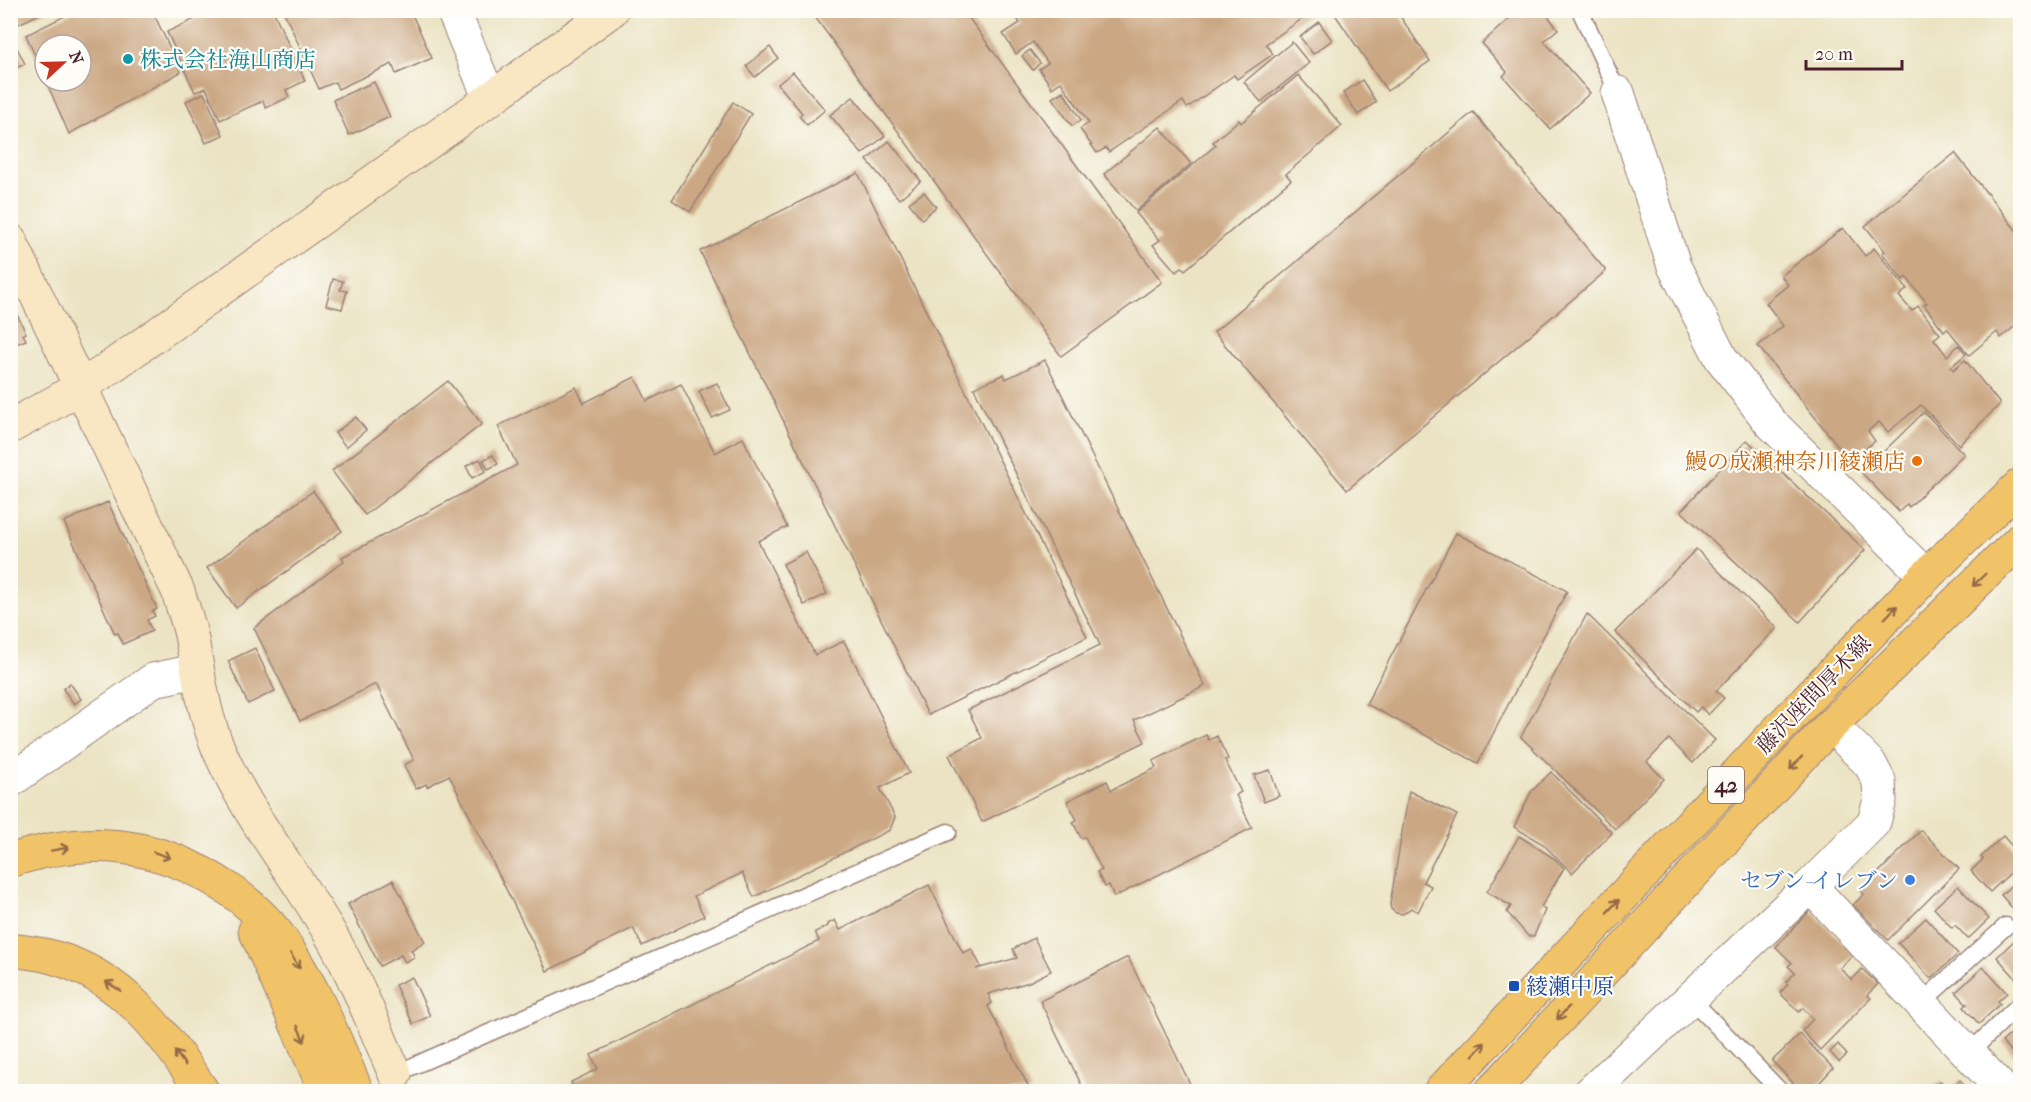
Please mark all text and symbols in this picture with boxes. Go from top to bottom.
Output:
north arrow [33,33,93,93]
scale bar [1806,33,1902,71]
text: 20 m [1815,44,1853,65]
place label: 株式会社海山商店 [140,47,316,73]
text: N [65,48,88,68]
marker: 株式会社海山商店 [121,52,135,66]
place label: 鰻の成瀬神奈川綾瀬店 [1685,449,1905,475]
marker: 鰻の成瀬神奈川綾瀬店 [1910,454,1924,468]
one-way arrow [1971,573,1986,588]
one-way arrow [1884,605,1898,620]
street label: 藤沢座間厚木線 [1751,630,1877,759]
one-way arrow [1789,755,1803,770]
road number: 42 [1708,767,1744,803]
one-way arrow [50,843,69,854]
one-way arrow [152,850,171,861]
place label: セブン-イレブン [1740,868,1898,894]
marker: セブン-イレブン [1903,873,1917,887]
one-way arrow [1605,899,1619,914]
one-way arrow [290,952,302,969]
place label: 綾瀬中原 [1526,974,1614,1000]
marker: 綾瀬中原 [1507,979,1521,993]
one-way arrow [104,980,121,993]
one-way arrow [1556,1006,1571,1021]
one-way arrow [296,1024,307,1042]
one-way arrow [1472,1041,1486,1056]
one-way arrow [174,1050,187,1066]

